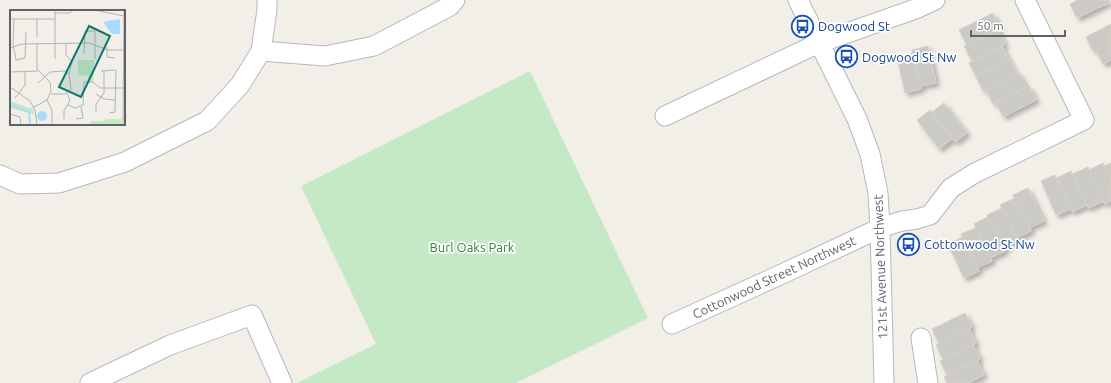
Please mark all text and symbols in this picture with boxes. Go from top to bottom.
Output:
inset map [10,10,125,125]
scale bar [971,12,1065,38]
bus stop icon: Dogwood St [789,13,815,39]
place label: Dogwood St [818,19,890,33]
text: 50 m [977,19,1004,32]
bus stop icon: Dogwood St Nw [834,44,860,70]
place label: Dogwood St Nw [862,50,956,64]
street label: 121st Avenue Northwest [870,194,890,340]
bus stop icon: Cottonwood St Nw [895,231,921,257]
street label: Cottonwood Street Northwest [690,233,858,321]
place label: Cottonwood St Nw [924,237,1035,251]
park label: Burl Oaks Park [430,240,515,254]

